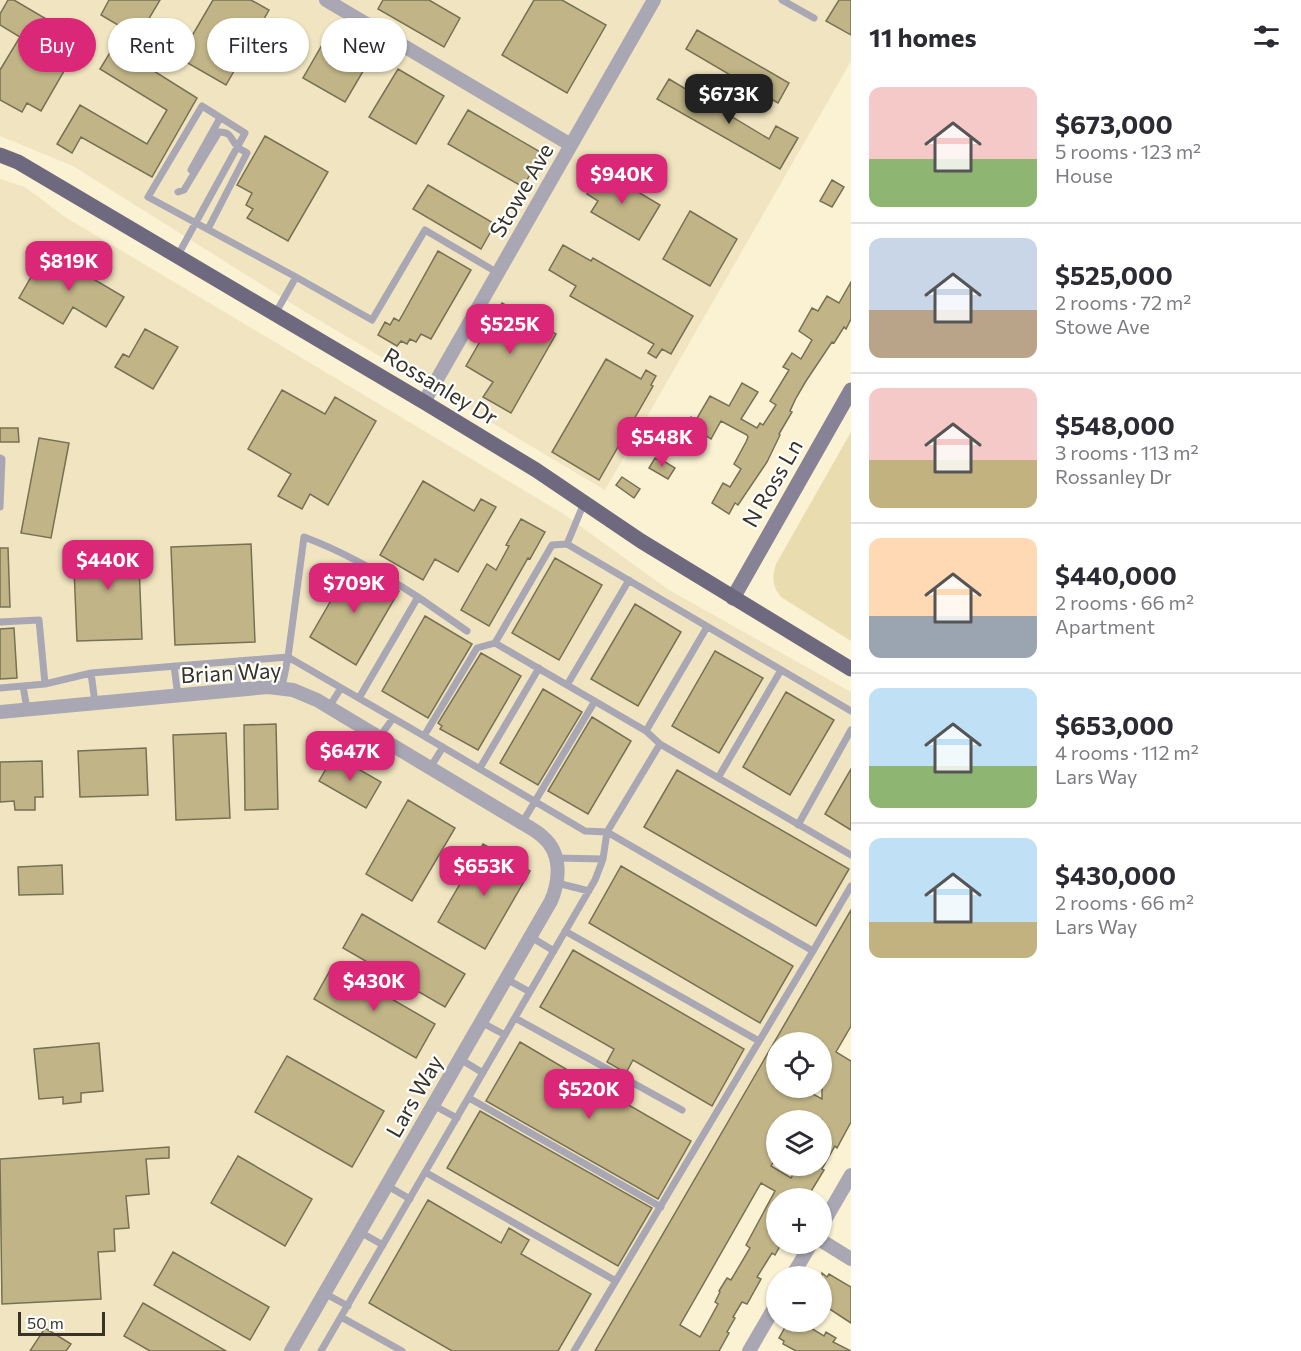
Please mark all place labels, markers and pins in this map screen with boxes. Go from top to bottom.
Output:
pin: $673K [687,74,771,125]
pin: $940K [580,154,664,205]
pin: $819K [27,241,111,292]
pin: $525K [468,304,552,355]
pin: $548K [620,417,704,468]
pin: $440K [66,540,150,591]
pin: $709K [312,563,396,614]
pin: $647K [308,731,392,782]
pin: $653K [442,846,526,897]
pin: $430K [332,961,416,1012]
pin: $520K [547,1069,631,1120]

